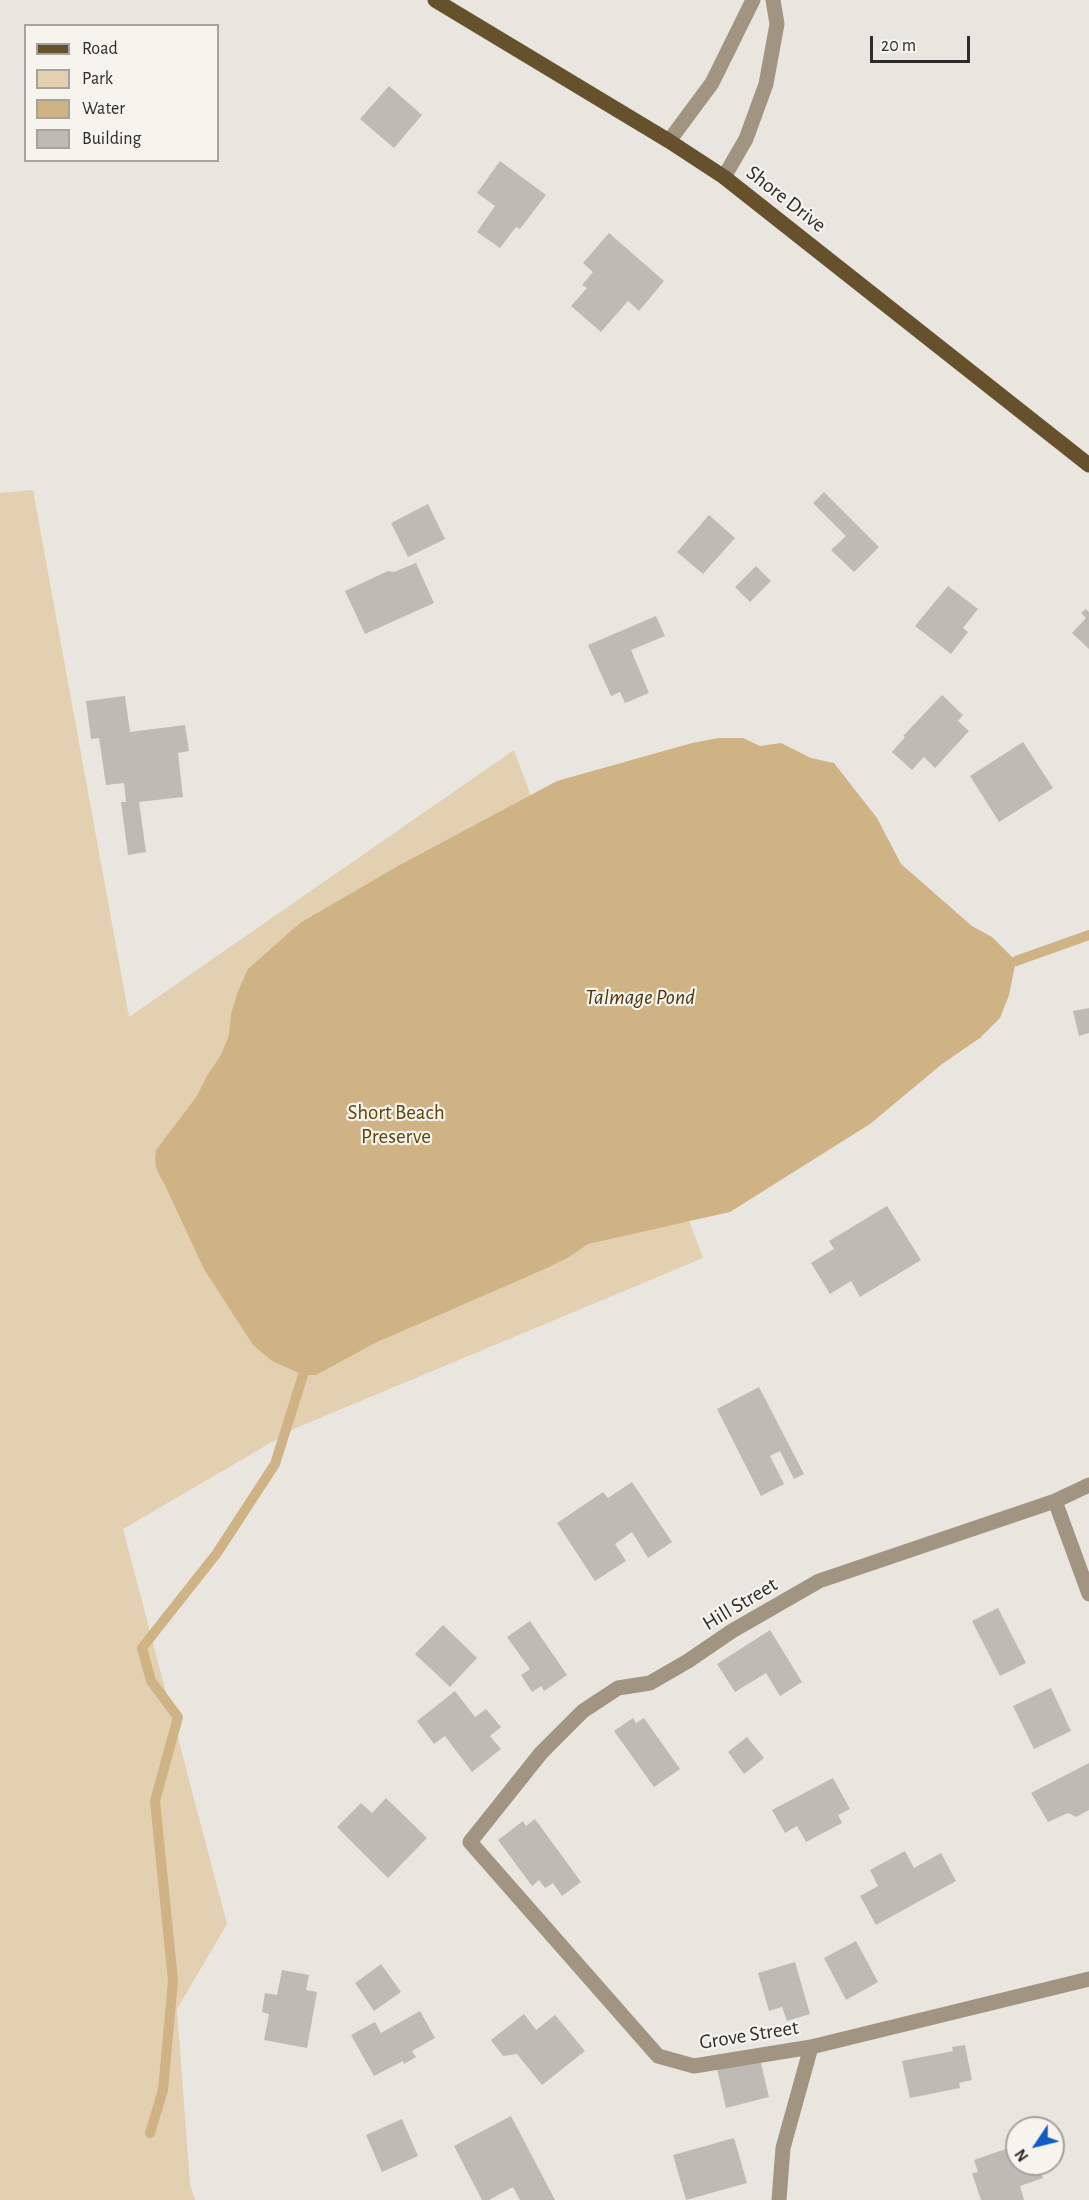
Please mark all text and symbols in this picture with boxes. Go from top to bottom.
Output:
legend [24,24,219,162]
scale bar [873,24,974,62]
text: 20 m [881,37,916,55]
text: Road [82,40,118,58]
text: Park [82,70,113,88]
text: Water [82,100,125,118]
text: Building [82,130,141,148]
street label: Shore Drive [741,160,831,238]
water label: Talmage Pond [585,984,695,1010]
park label: Short Beach Preserve [347,1100,445,1150]
street label: Hill Street [698,1572,782,1636]
street label: Grove Street [698,2015,800,2055]
north arrow [1005,2116,1065,2176]
text: N [1012,2146,1032,2164]

